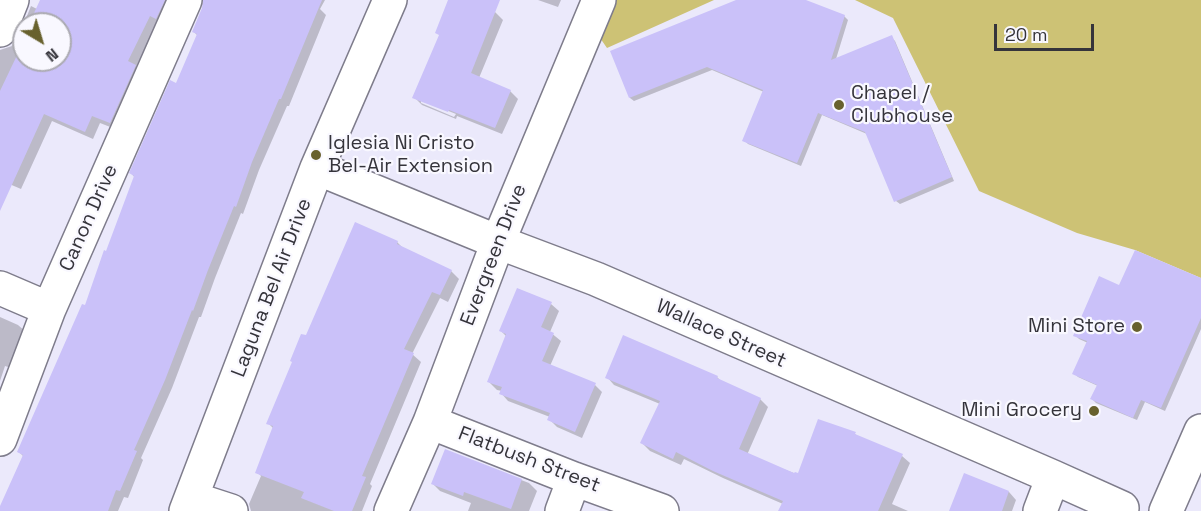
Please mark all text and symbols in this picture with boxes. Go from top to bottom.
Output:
north arrow [12,12,72,72]
scale bar [997,12,1098,50]
text: 20 m [1005,23,1048,46]
text: N [41,43,63,67]
place label: Chapel / Clubhouse [851,82,953,129]
marker: Chapel / Clubhouse [832,98,846,112]
place label: Iglesia Ni Cristo Bel-Air Extension [328,132,493,179]
marker: Iglesia Ni Cristo Bel-Air Extension [309,148,323,162]
street label: Canon Drive [55,161,123,275]
street label: Evergreen Drive [456,181,532,329]
street label: Laguna Bel Air Drive [227,195,317,381]
street label: Wallace Street [652,295,790,373]
place label: Mini Store [1028,315,1125,339]
marker: Mini Store [1130,320,1144,334]
place label: Mini Grocery [961,399,1082,423]
marker: Mini Grocery [1087,404,1101,418]
street label: Flatbush Street [455,422,603,498]

